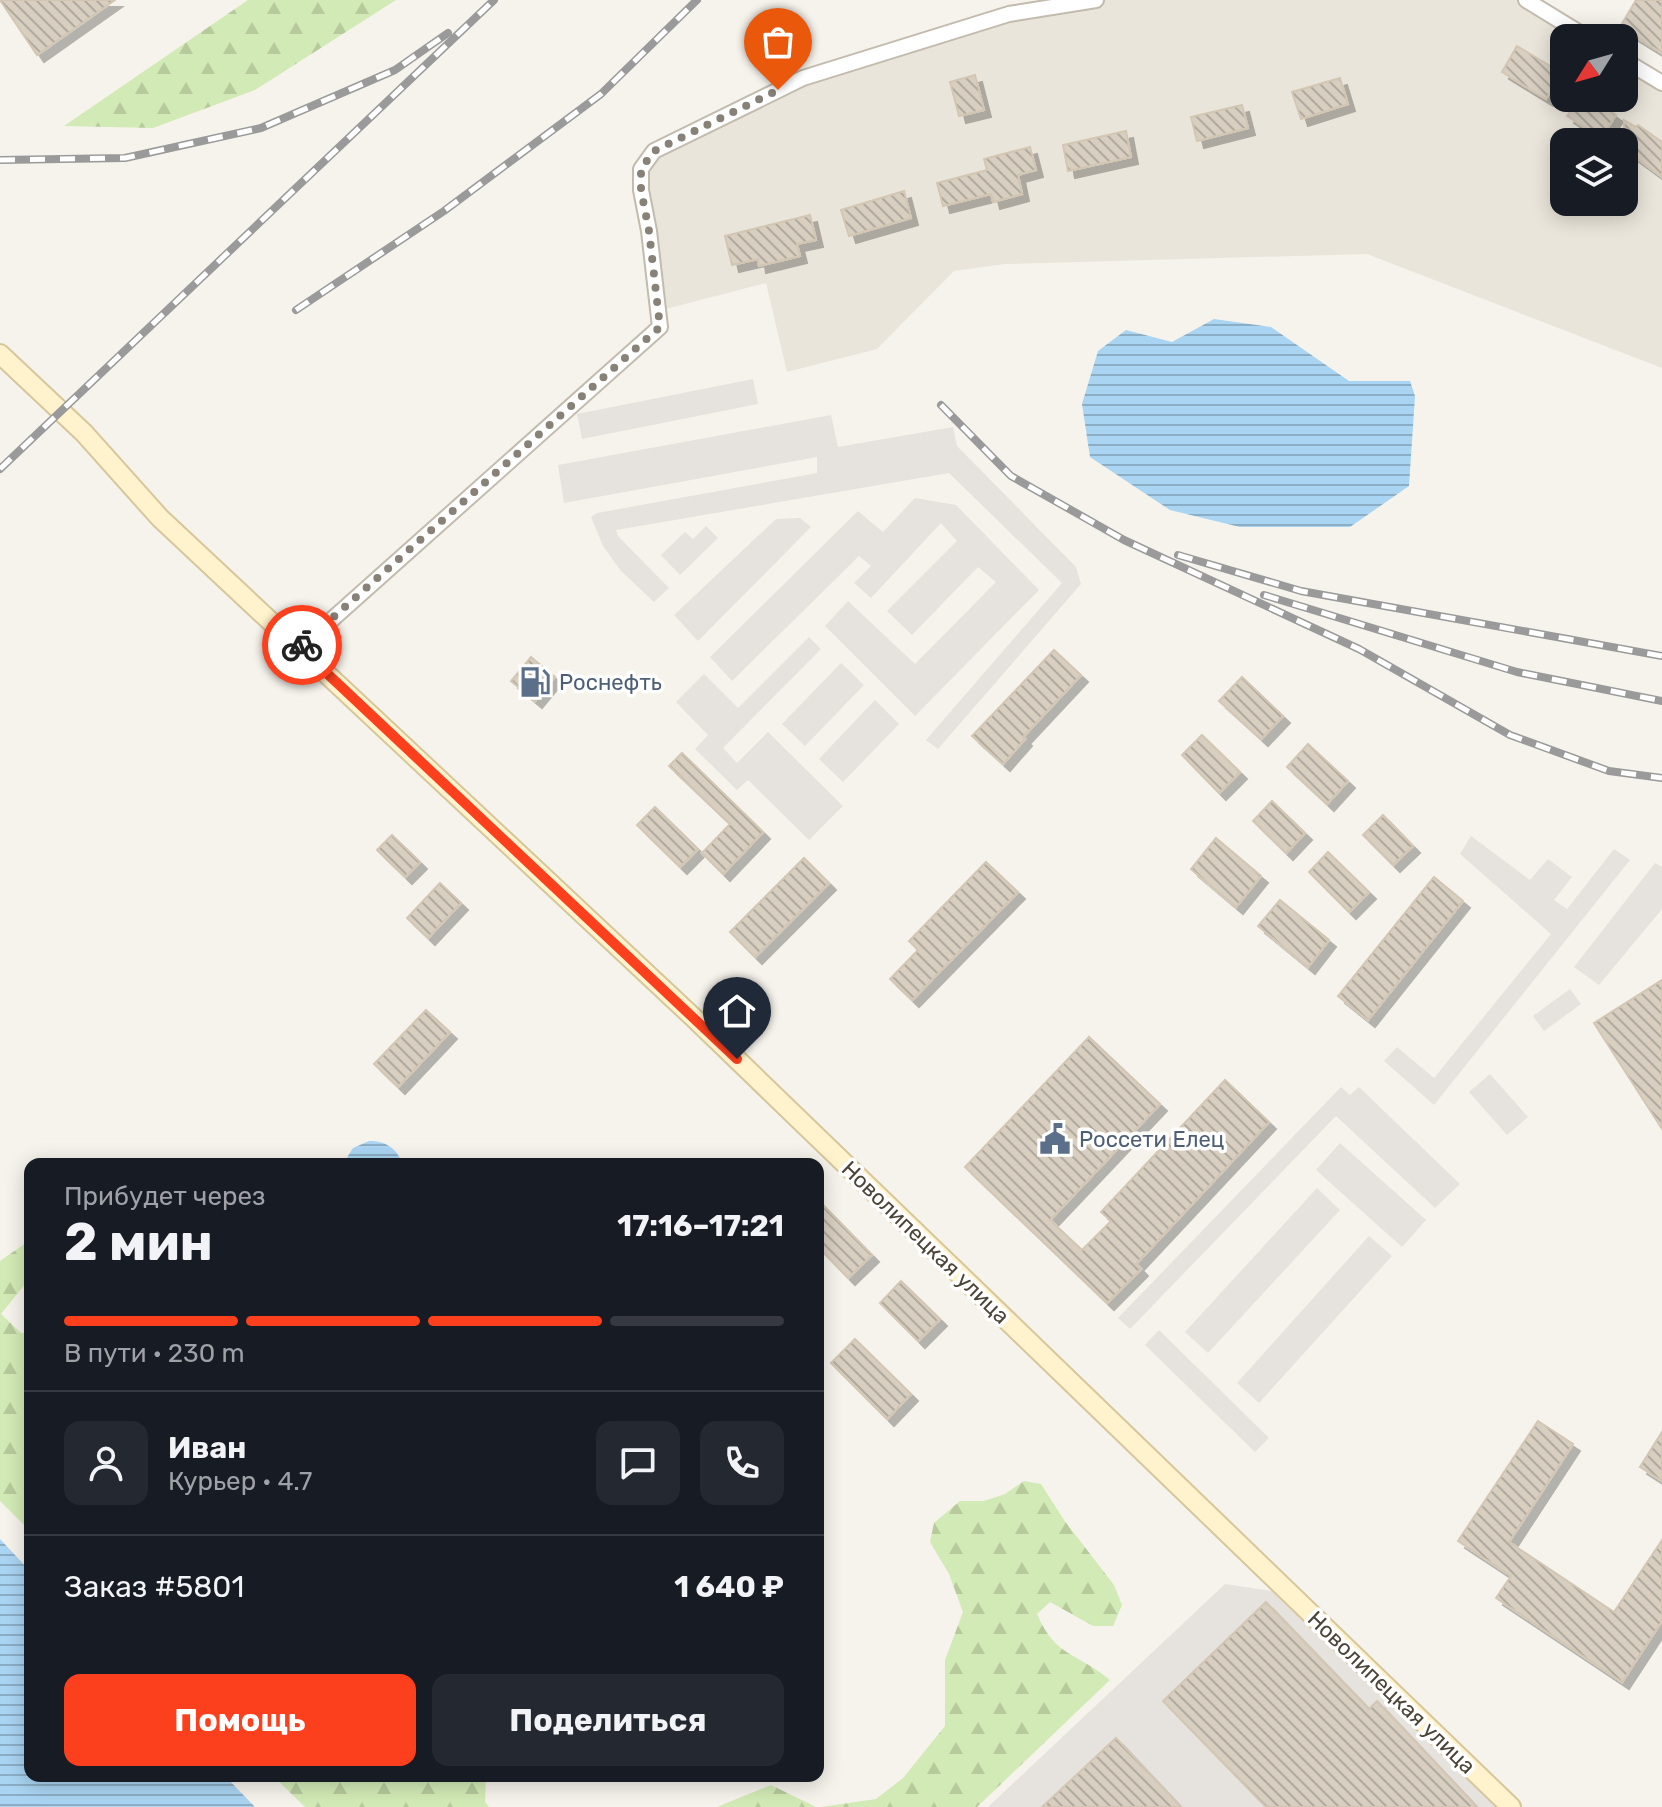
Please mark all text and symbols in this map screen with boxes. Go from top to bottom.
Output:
pin [744,8,812,90]
icon: bag [756,20,800,64]
north arrow [1550,24,1638,112]
map controls [1550,24,1638,216]
button: layers [1550,128,1638,216]
courier [262,605,342,685]
icon: bike [280,623,324,667]
fuel station icon: Роснефть [518,665,552,699]
place label: Роснефть [559,669,662,696]
pin [703,977,771,1059]
icon: home [715,989,759,1033]
public building icon: Россети Елец [1038,1122,1072,1156]
place label: Россети Елец [1079,1126,1224,1153]
street label: Новолипецкая улица [836,1155,1015,1329]
text: Прибудет через [64,1181,265,1212]
text: 17:16–17:21 [617,1208,784,1244]
text: 2 мин [64,1211,213,1273]
text: В пути · 230 m [64,1338,245,1369]
button: person [64,1421,148,1505]
button: chat [596,1421,680,1505]
button: phone [700,1421,784,1505]
text: Иван [168,1430,246,1466]
text: Курьер · 4.7 [168,1466,312,1497]
text: Заказ #5801 [64,1569,244,1605]
text: 1 640 ₽ [674,1569,784,1605]
street label: Новолипецкая улица [1302,1605,1481,1779]
button: Помощь [64,1674,416,1766]
button: Поделиться [432,1674,784,1766]

